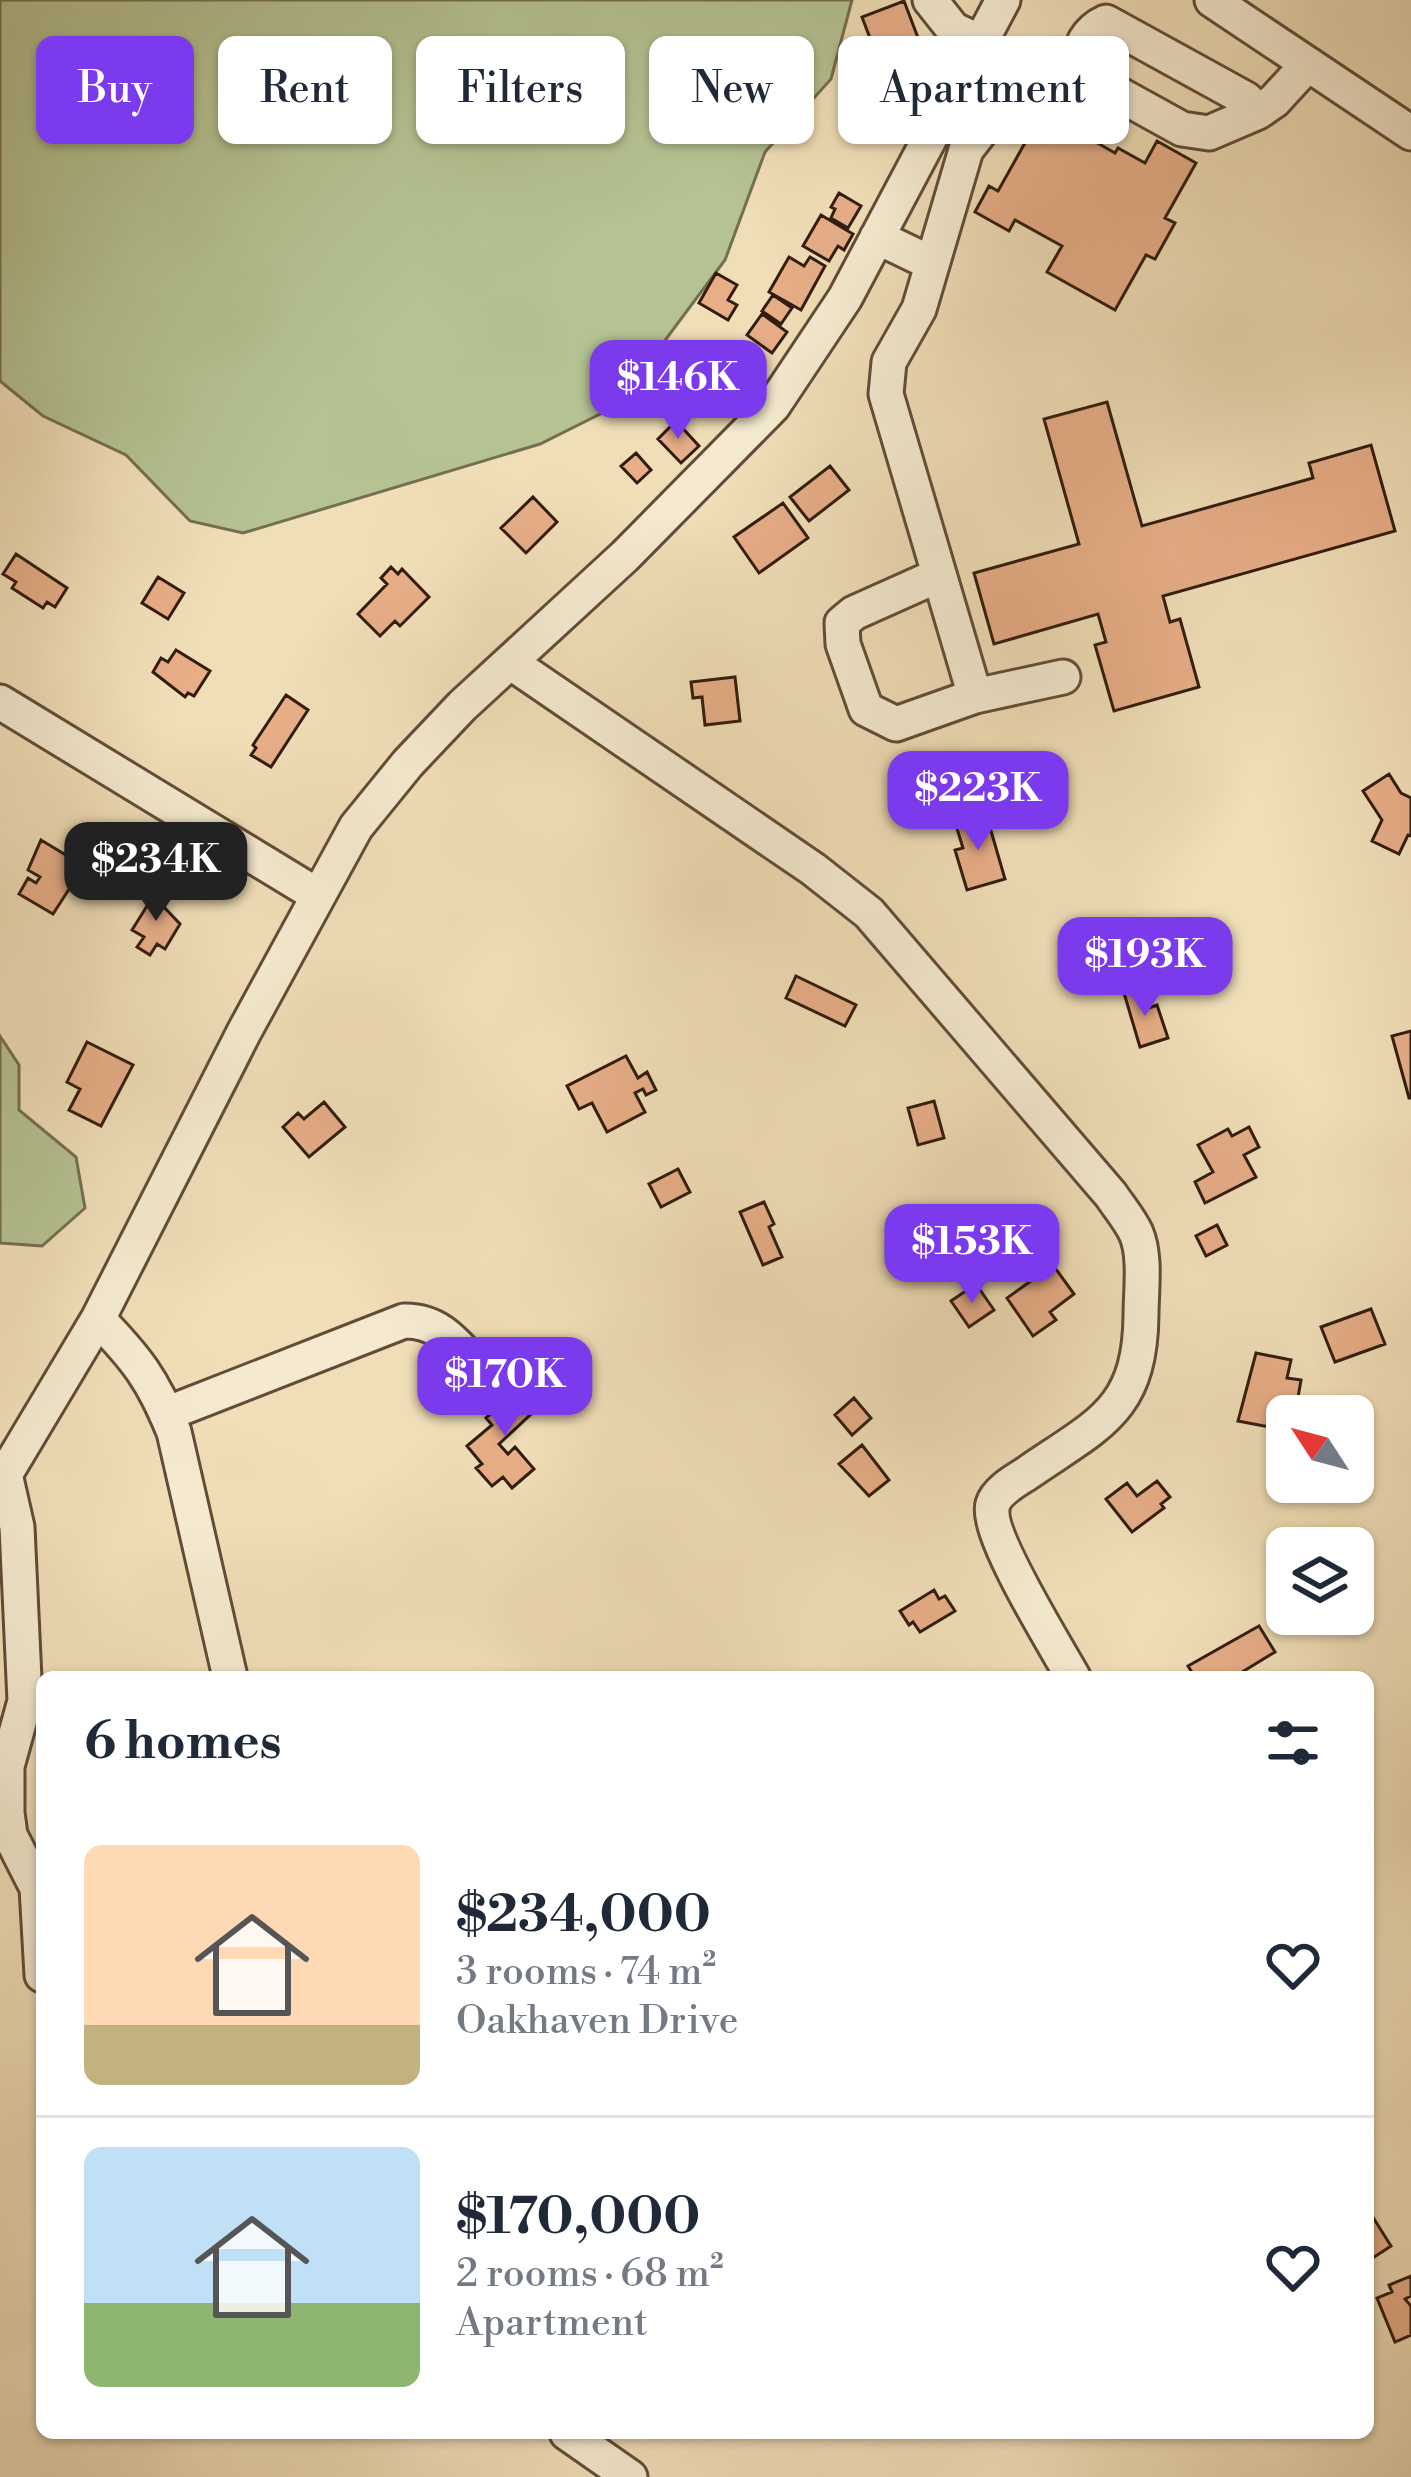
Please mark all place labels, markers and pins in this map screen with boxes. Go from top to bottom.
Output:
pin: $146K [594,340,762,442]
pin: $223K [894,751,1062,853]
pin: $234K [72,822,240,924]
pin: $193K [1061,917,1229,1019]
pin: $153K [888,1204,1056,1306]
pin: $170K [421,1337,589,1439]

